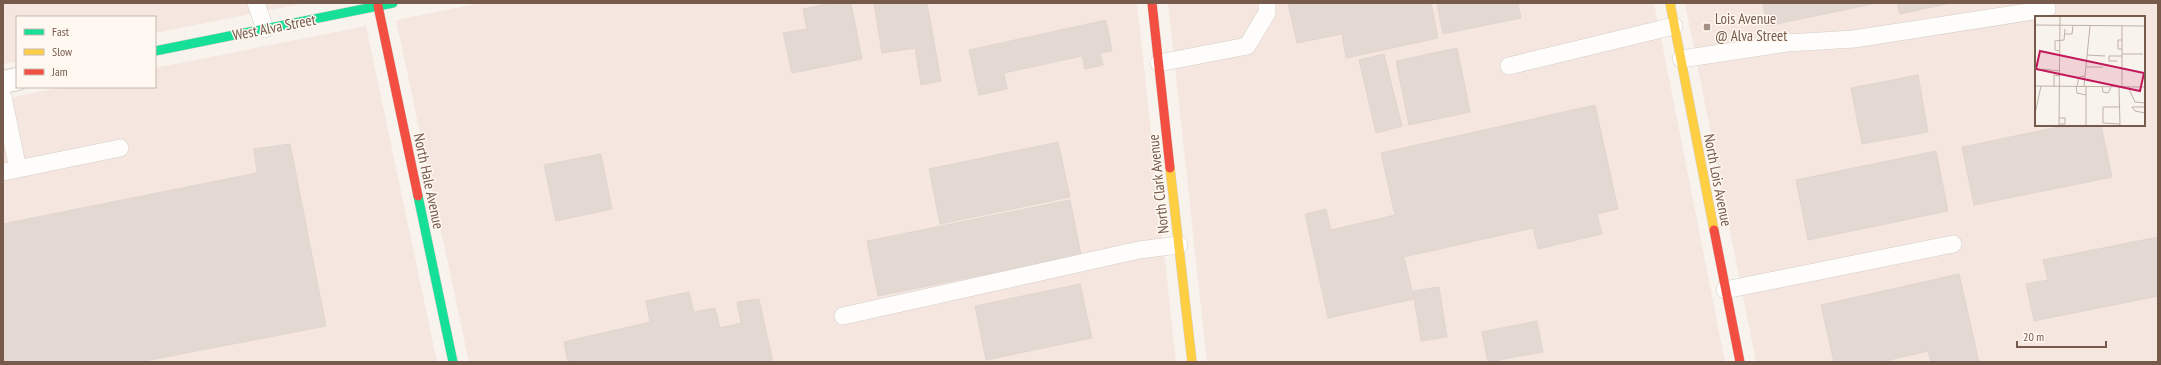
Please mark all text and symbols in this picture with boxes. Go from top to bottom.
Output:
place label: Lois Avenue @ Alva Street [1715,9,1787,45]
street label: West Alva Street [231,10,317,44]
legend [16,16,156,88]
inset map [2035,16,2145,126]
marker: Lois Avenue @ Alva Street [1702,22,1712,32]
text: Fast [52,24,70,39]
text: Slow [52,44,73,59]
text: Jam [51,64,68,79]
street label: North Hale Avenue [410,131,448,231]
street label: North Lois Avenue [1700,132,1736,228]
street label: North Clark Avenue [1143,133,1173,235]
scale bar [2017,323,2106,349]
text: 20 m [2023,329,2044,344]

